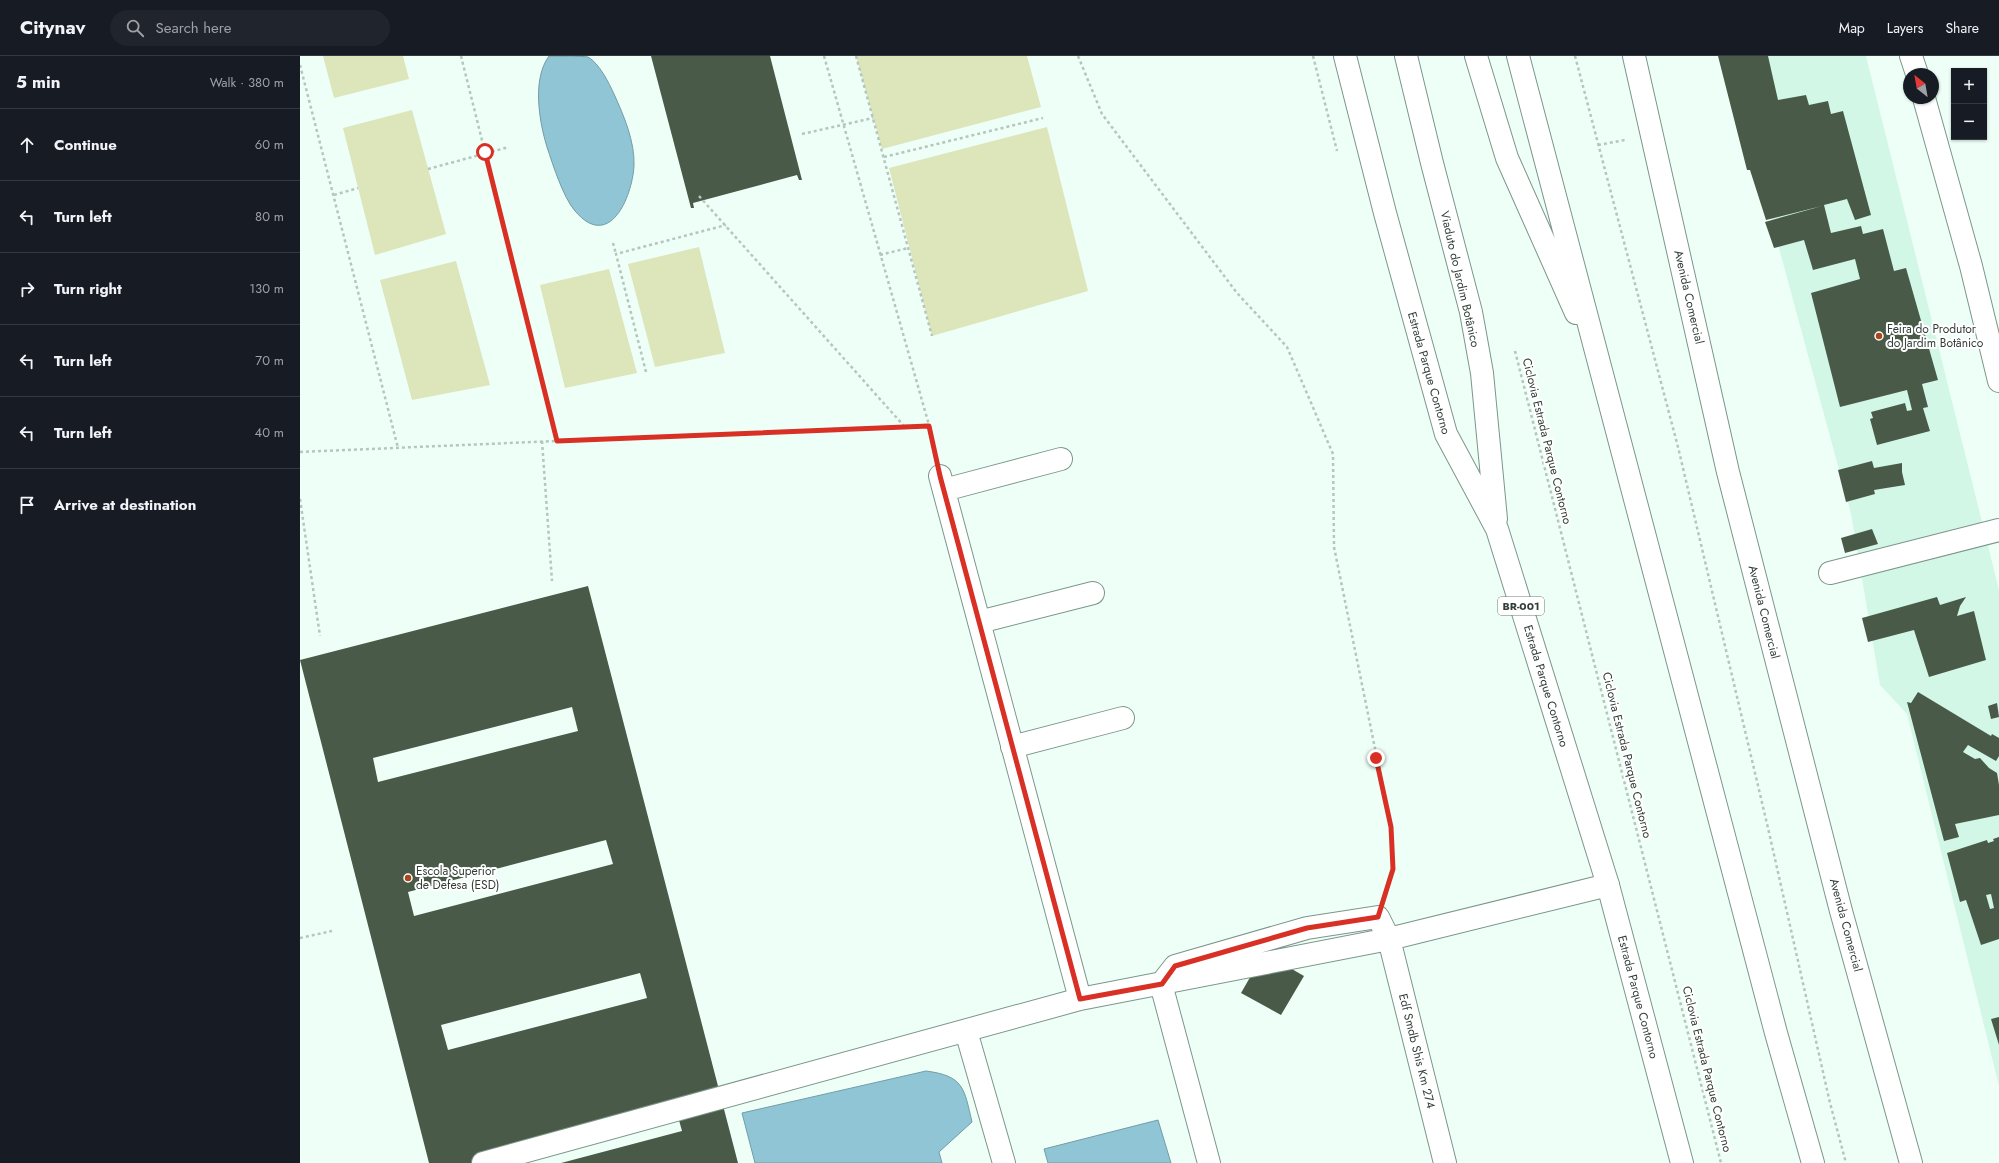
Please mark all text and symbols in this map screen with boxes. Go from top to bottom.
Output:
search box [110,10,390,46]
text: Citynav [20,14,86,41]
icon: search [124,17,146,39]
text: Search here [156,17,231,39]
text: Map [1839,18,1865,38]
text: Layers [1887,18,1923,38]
text: Share [1945,18,1979,38]
north arrow [1903,68,1939,104]
map controls [1951,68,1987,140]
button: + [1951,68,1987,104]
text: 5 min [16,70,60,94]
text: Walk · 380 m [210,73,284,92]
button: − [1951,104,1987,140]
icon: ahead [16,134,38,156]
text: Continue [54,134,117,156]
text: 60 m [255,135,284,154]
route start [476,143,494,161]
icon: left [16,206,38,228]
text: Turn left [54,206,112,228]
text: 80 m [255,207,284,226]
street label: Viaduto do Jardim Botânico [1436,209,1485,349]
street label: Avenida Comercial [1669,248,1709,346]
icon: right [16,278,38,300]
text: Turn right [54,278,122,300]
text: 130 m [249,279,284,298]
street label: Estrada Parque Contorno [1403,310,1455,437]
place label: Feira do Produtor do Jardim Botânico [1887,320,1984,352]
marker: Feira do Produtor do Jardim Botânico [1874,331,1884,341]
icon: left [16,350,38,372]
text: Turn left [54,350,112,372]
text: 70 m [255,351,284,370]
street label: Ciclovia Estrada Parque Contorno [1518,356,1576,526]
icon: left [16,422,38,444]
text: Turn left [54,422,112,444]
text: 40 m [255,423,284,442]
icon: arrive [16,494,38,516]
text: Arrive at destination [54,494,196,516]
street label: Avenida Comercial [1744,563,1784,661]
road number: BR-001 [1498,597,1544,615]
street label: Estrada Parque Contorno [1519,623,1573,750]
street label: Ciclovia Estrada Parque Contorno [1598,670,1656,840]
route end [1367,749,1385,767]
place label: Escola Superior de Defesa (ESD) [416,862,500,894]
marker: Escola Superior de Defesa (ESD) [403,873,413,883]
street label: Avenida Comercial [1825,876,1867,974]
street label: Estrada Parque Contorno [1613,933,1663,1061]
street label: Ciclovia Estrada Parque Contorno [1678,984,1736,1154]
street label: Edf Smdb Shis Km 274 [1394,992,1440,1110]

